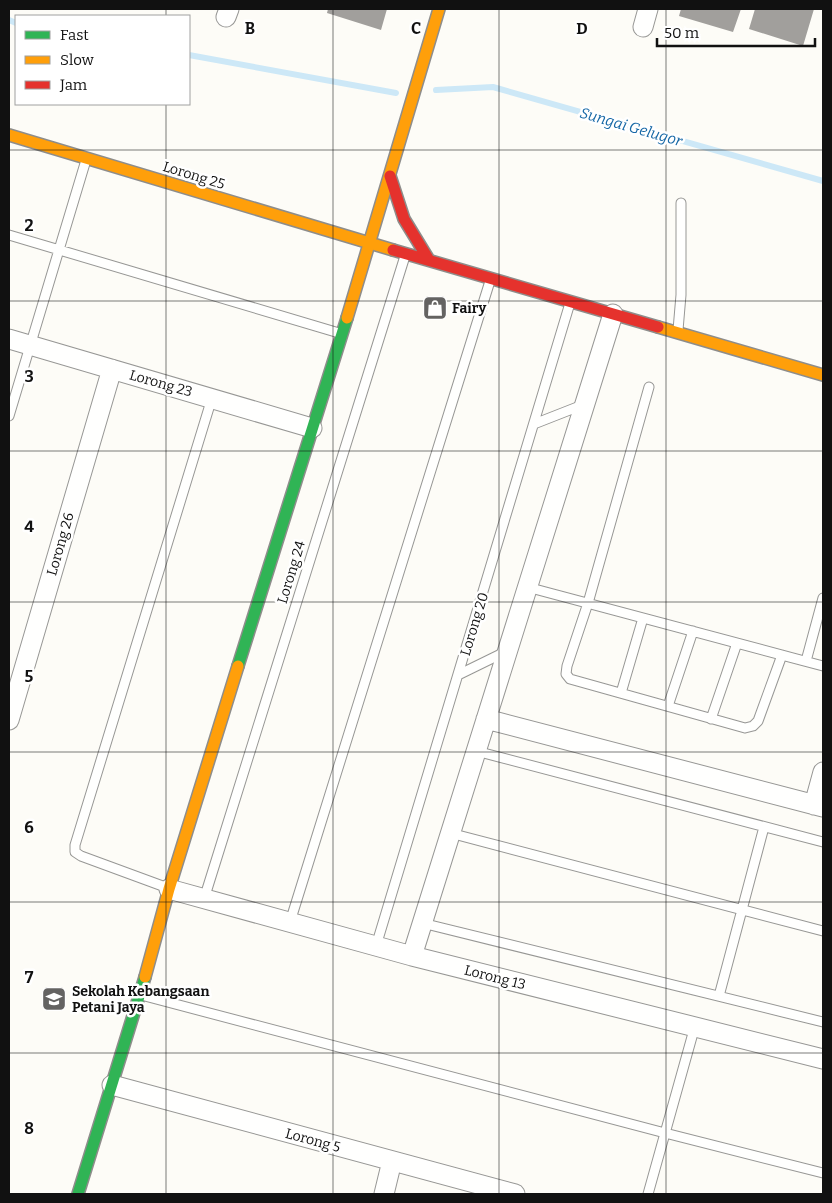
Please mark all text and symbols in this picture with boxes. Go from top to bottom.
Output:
legend [15,15,190,105]
scale bar [657,15,814,47]
text: B [245,19,255,38]
text: C [411,19,421,38]
text: D [576,19,588,38]
text: 50 m [664,24,700,42]
text: Fast [60,26,89,44]
text: Slow [60,51,95,69]
text: Jam [59,76,88,94]
water label: Sungai Gelugor [578,104,685,150]
street label: Lorong 25 [161,158,227,193]
text: 2 [24,216,34,235]
shop icon: Fairy [422,295,448,321]
place label: Fairy [452,300,487,317]
street label: Lorong 23 [127,366,194,401]
text: 3 [24,367,34,386]
street label: Lorong 26 [43,511,78,578]
text: 4 [24,517,34,536]
street label: Lorong 24 [274,539,309,606]
street label: Lorong 20 [457,590,492,658]
text: 5 [25,667,34,686]
text: 6 [24,818,34,837]
street label: Lorong 13 [462,962,527,993]
text: 7 [25,968,34,987]
place label: Sekolah Kebangsaan Petani Jaya [72,983,209,1016]
school or university icon: Sekolah Kebangsaan Petani Jaya [41,986,67,1012]
text: 8 [24,1119,34,1138]
street label: Lorong 5 [283,1125,342,1156]

